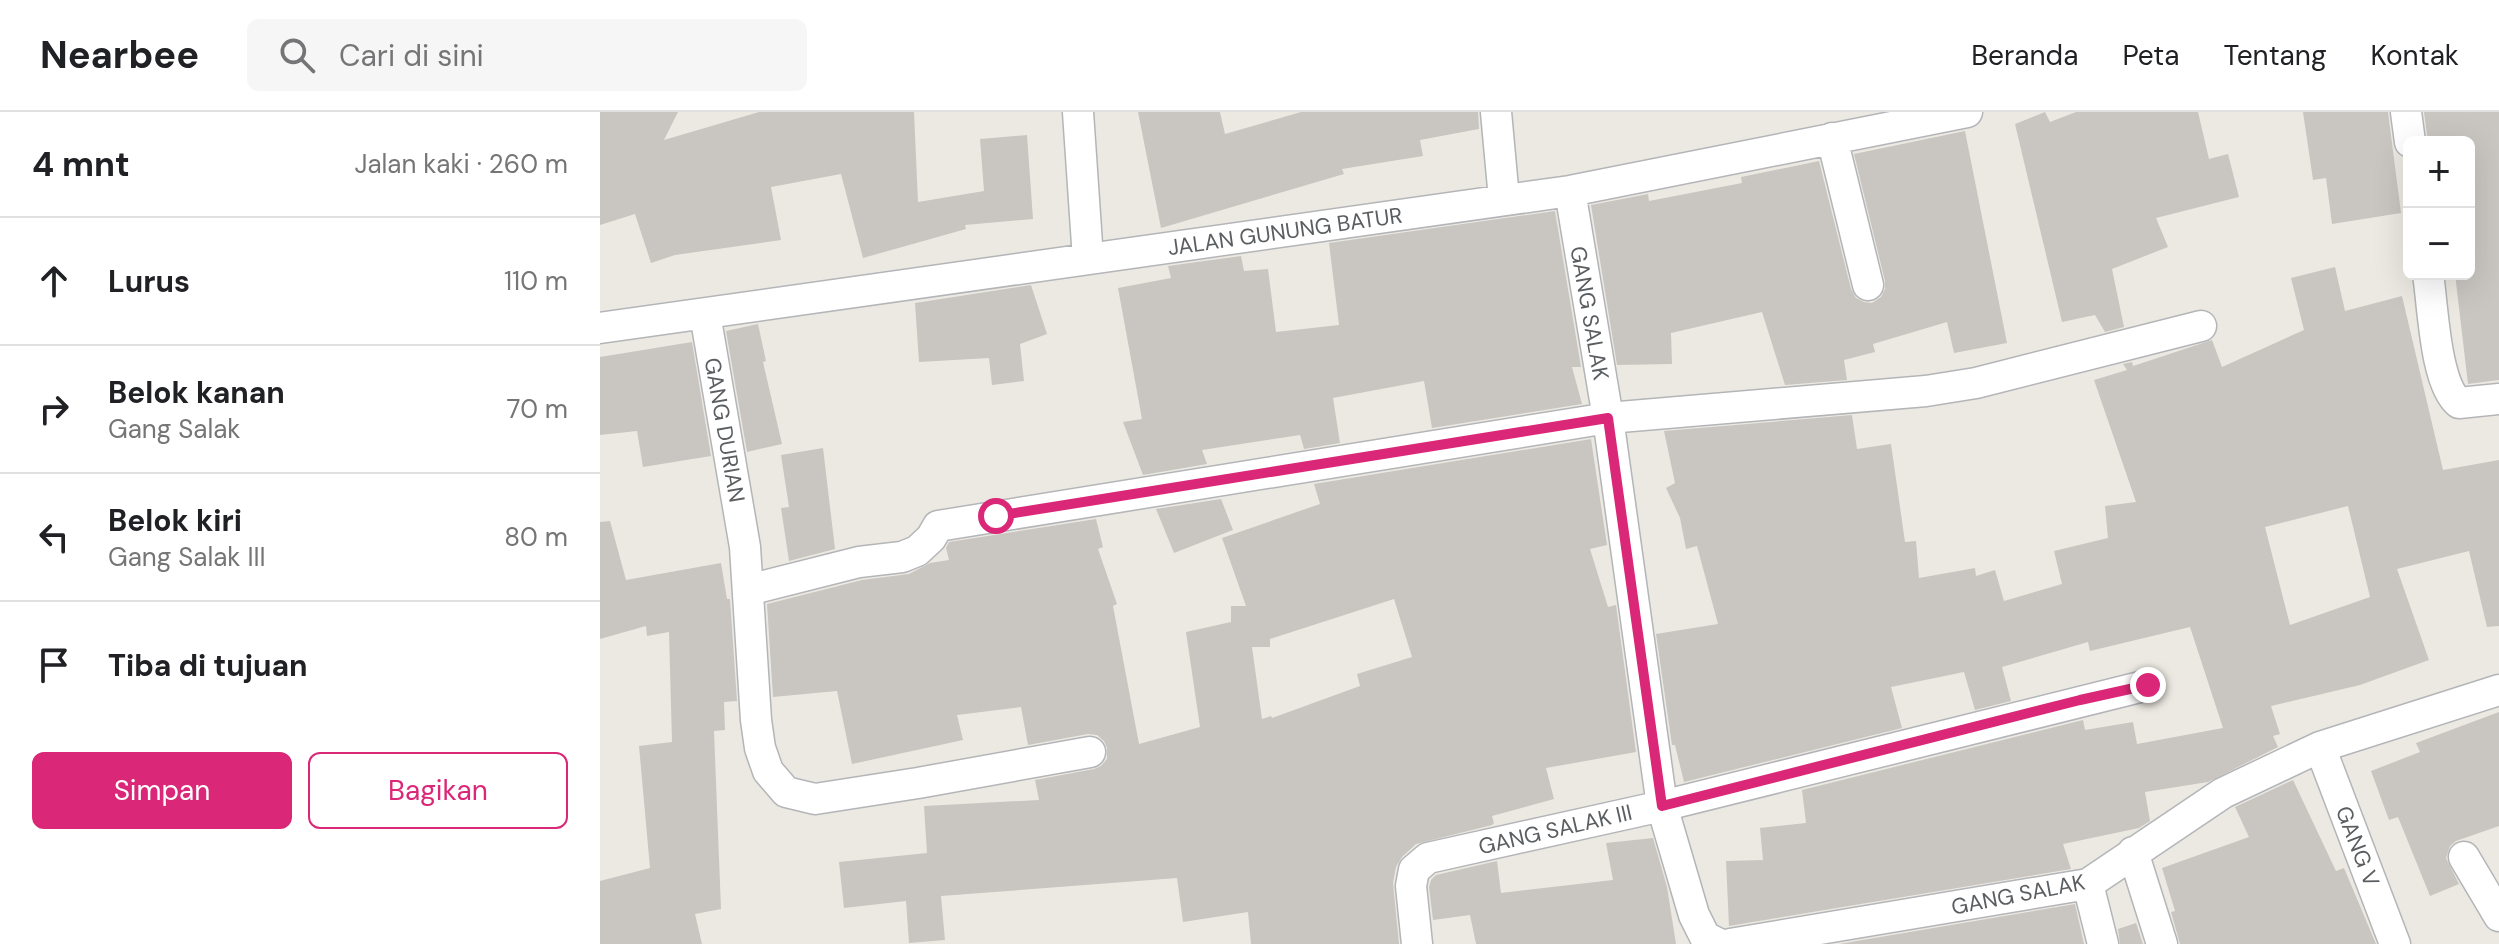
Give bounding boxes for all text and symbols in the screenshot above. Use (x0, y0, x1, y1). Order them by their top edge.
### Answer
search box (247, 19, 807, 91)
text: Nearbee (40, 30, 199, 80)
icon: search (275, 33, 319, 77)
text: Cari di sini (339, 36, 484, 75)
text: Beranda (1971, 37, 2078, 74)
text: Peta (2122, 37, 2179, 74)
text: Tentang (2223, 37, 2327, 74)
text: Kontak (2371, 37, 2459, 74)
map controls (2403, 136, 2475, 280)
button: + (2403, 136, 2475, 208)
text: 4 mnt (32, 142, 130, 187)
text: Jalan kaki · 260 m (354, 147, 568, 181)
street label: JALAN GUNUNG BATUR (1166, 201, 1404, 262)
button: − (2403, 208, 2475, 280)
street label: GANG SALAK (1563, 244, 1616, 382)
icon: ahead (32, 259, 76, 303)
text: Lurus (108, 262, 190, 301)
text: 110 m (504, 264, 568, 298)
street label: GANG DURIAN (698, 355, 752, 505)
text: Belok kanan (108, 373, 285, 412)
icon: right (32, 387, 76, 431)
text: 70 m (507, 392, 568, 426)
text: Gang Salak (108, 412, 240, 446)
route start (978, 498, 1014, 534)
text: Belok kiri (108, 501, 242, 540)
icon: left (32, 515, 76, 559)
text: 80 m (504, 520, 568, 554)
text: Gang Salak III (108, 540, 266, 574)
icon: arrive (32, 643, 76, 687)
text: Tiba di tujuan (108, 646, 308, 685)
route end (2130, 667, 2166, 703)
button: Simpan (32, 752, 292, 829)
button: Bagikan (308, 752, 568, 829)
street label: GANG SALAK III (1475, 798, 1635, 861)
street label: GANG V (2329, 802, 2386, 891)
street label: GANG SALAK (1949, 867, 2087, 922)

